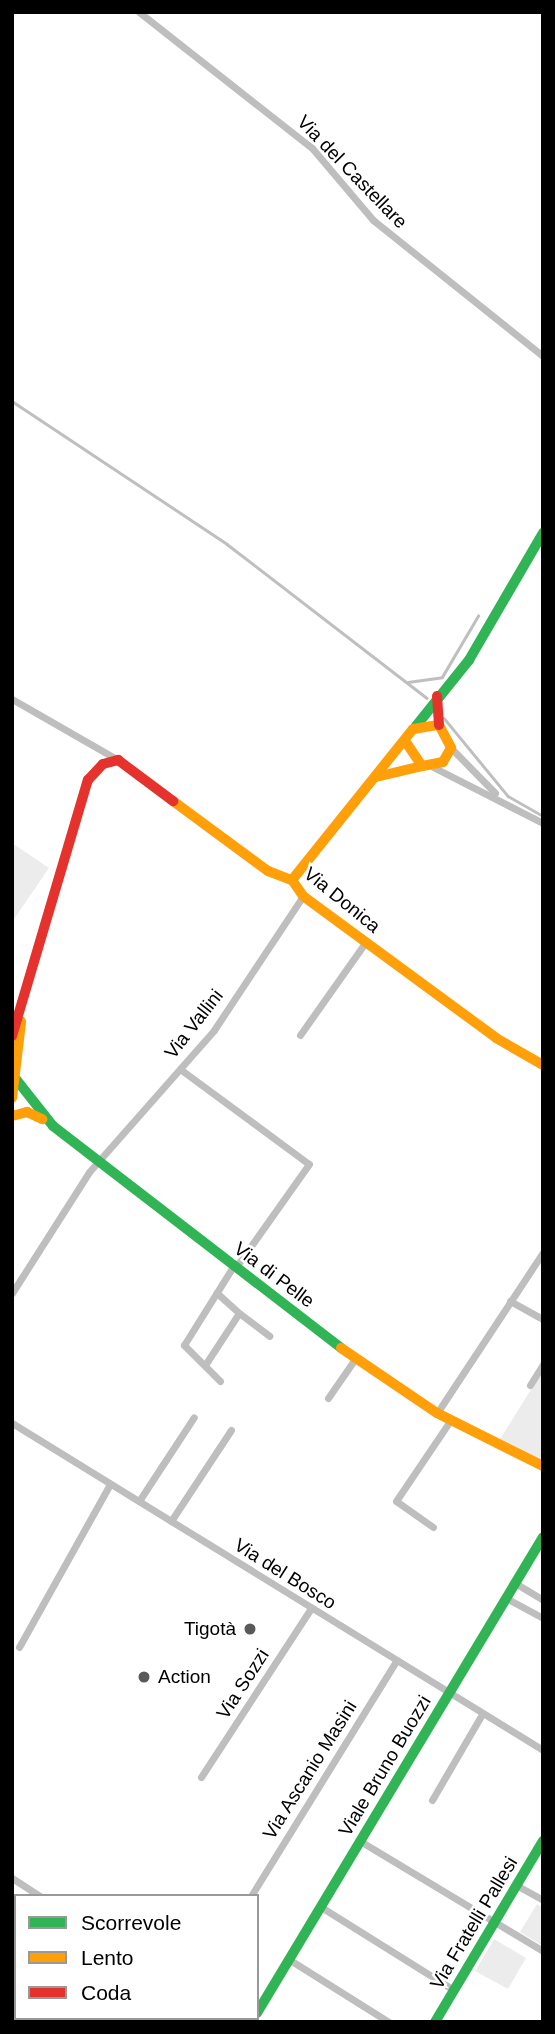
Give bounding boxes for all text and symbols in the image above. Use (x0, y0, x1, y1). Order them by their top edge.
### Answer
street label: Via del Castellare (292, 111, 412, 233)
street label: Via Donica (299, 862, 385, 938)
street label: Via Vallini (160, 985, 228, 1063)
street label: Via di Pelle (229, 1237, 319, 1313)
street label: Via del Bosco (230, 1534, 340, 1614)
place label: Tigotà (184, 1618, 236, 1640)
marker: Tigotà (242, 1621, 258, 1637)
street label: Via Sozzi (212, 1645, 274, 1723)
place label: Action (158, 1666, 211, 1688)
marker: Action (136, 1669, 152, 1685)
street label: Viale Bruno Buozzi (334, 1691, 436, 1841)
street label: Via Ascanio Masini (258, 1696, 362, 1844)
street label: Via Fratelli Pallesi (425, 1853, 523, 1993)
legend (14, 1894, 259, 2020)
text: Scorrevole (81, 1911, 181, 1934)
text: Lento (81, 1946, 134, 1969)
text: Coda (81, 1981, 131, 2004)

